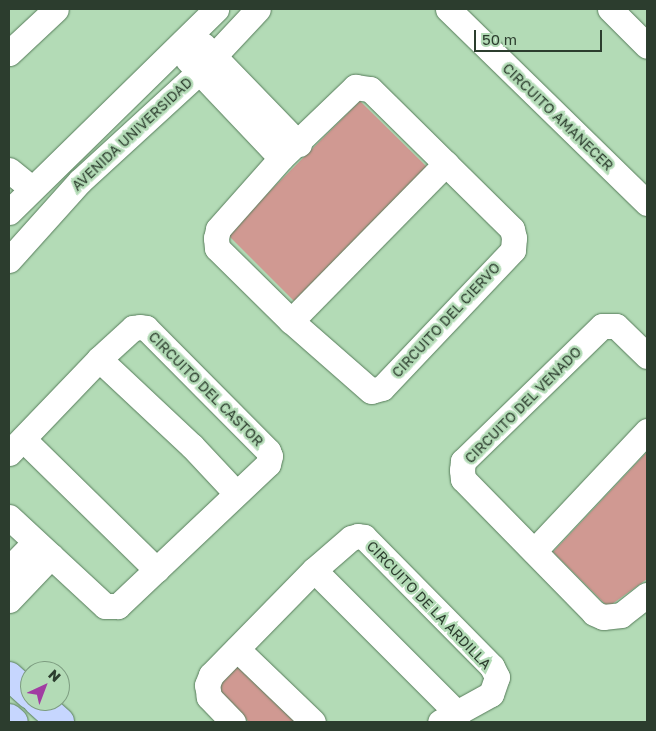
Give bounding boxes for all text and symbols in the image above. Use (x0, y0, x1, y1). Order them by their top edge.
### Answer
scale bar (476, 20, 604, 52)
text: 50 m (482, 30, 517, 48)
street label: CIRCUITO AMANECER (499, 60, 617, 174)
street label: AVENIDA UNIVERSIDAD (68, 74, 196, 194)
street label: CIRCUITO DEL CIERVO (388, 259, 504, 381)
street label: CIRCUITO DEL CASTOR (145, 328, 267, 450)
street label: CIRCUITO DEL VENADO (461, 343, 585, 467)
street label: CIRCUITO DE LA ARDILLA (363, 537, 495, 673)
north arrow (20, 661, 70, 711)
text: N (45, 666, 65, 685)

